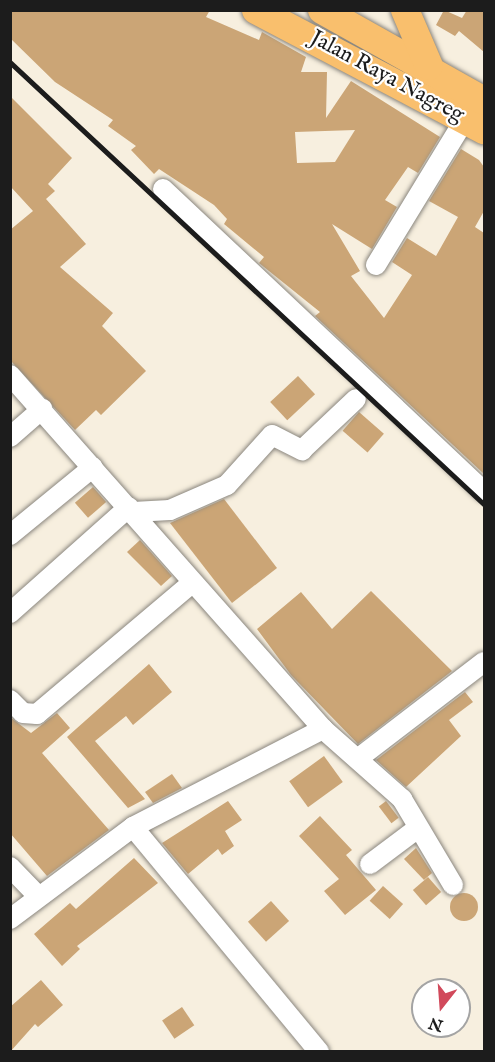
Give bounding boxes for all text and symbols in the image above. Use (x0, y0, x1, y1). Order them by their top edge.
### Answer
street label: Jalan Raya Nagreg (305, 25, 469, 129)
north arrow (411, 978, 471, 1038)
text: N (427, 1012, 446, 1035)

